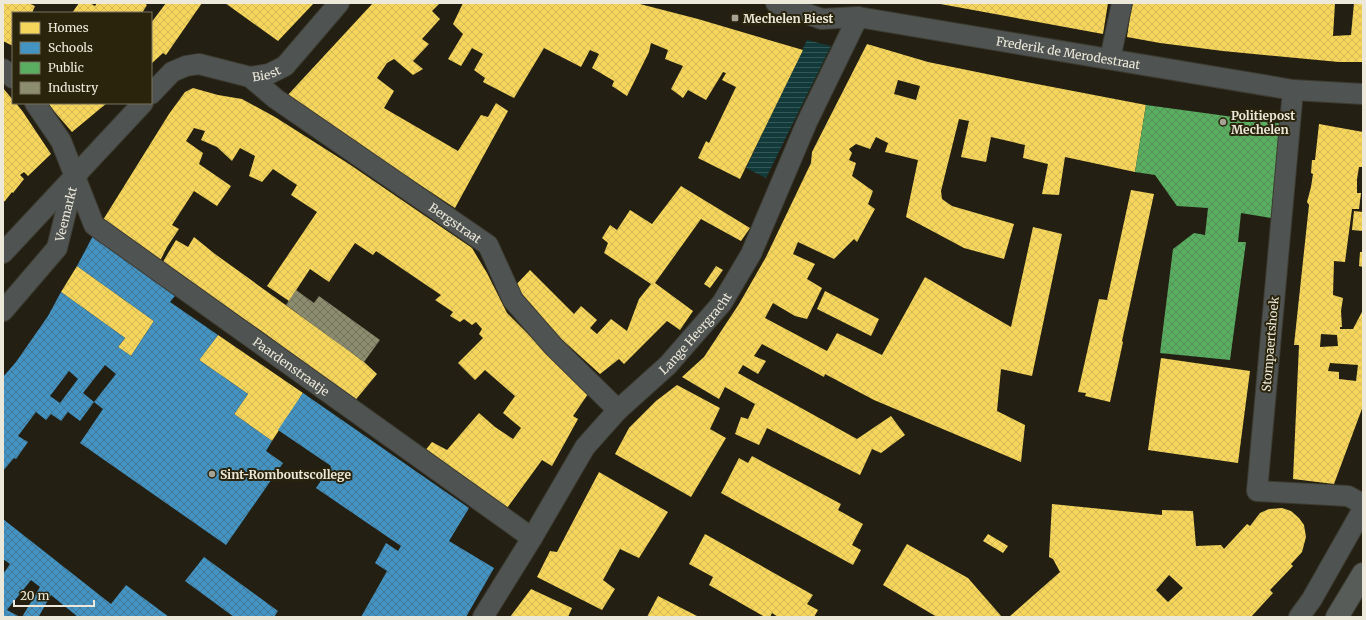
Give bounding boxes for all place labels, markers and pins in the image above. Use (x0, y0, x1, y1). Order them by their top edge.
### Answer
place label: Mechelen Biest (743, 11, 834, 26)
marker: Mechelen Biest (730, 13, 740, 23)
place label: Politiepost Mechelen (1231, 108, 1295, 137)
marker: Politiepost Mechelen (1218, 117, 1228, 127)
place label: Sint-Romboutscollege (220, 467, 351, 482)
marker: Sint-Romboutscollege (207, 469, 217, 479)

